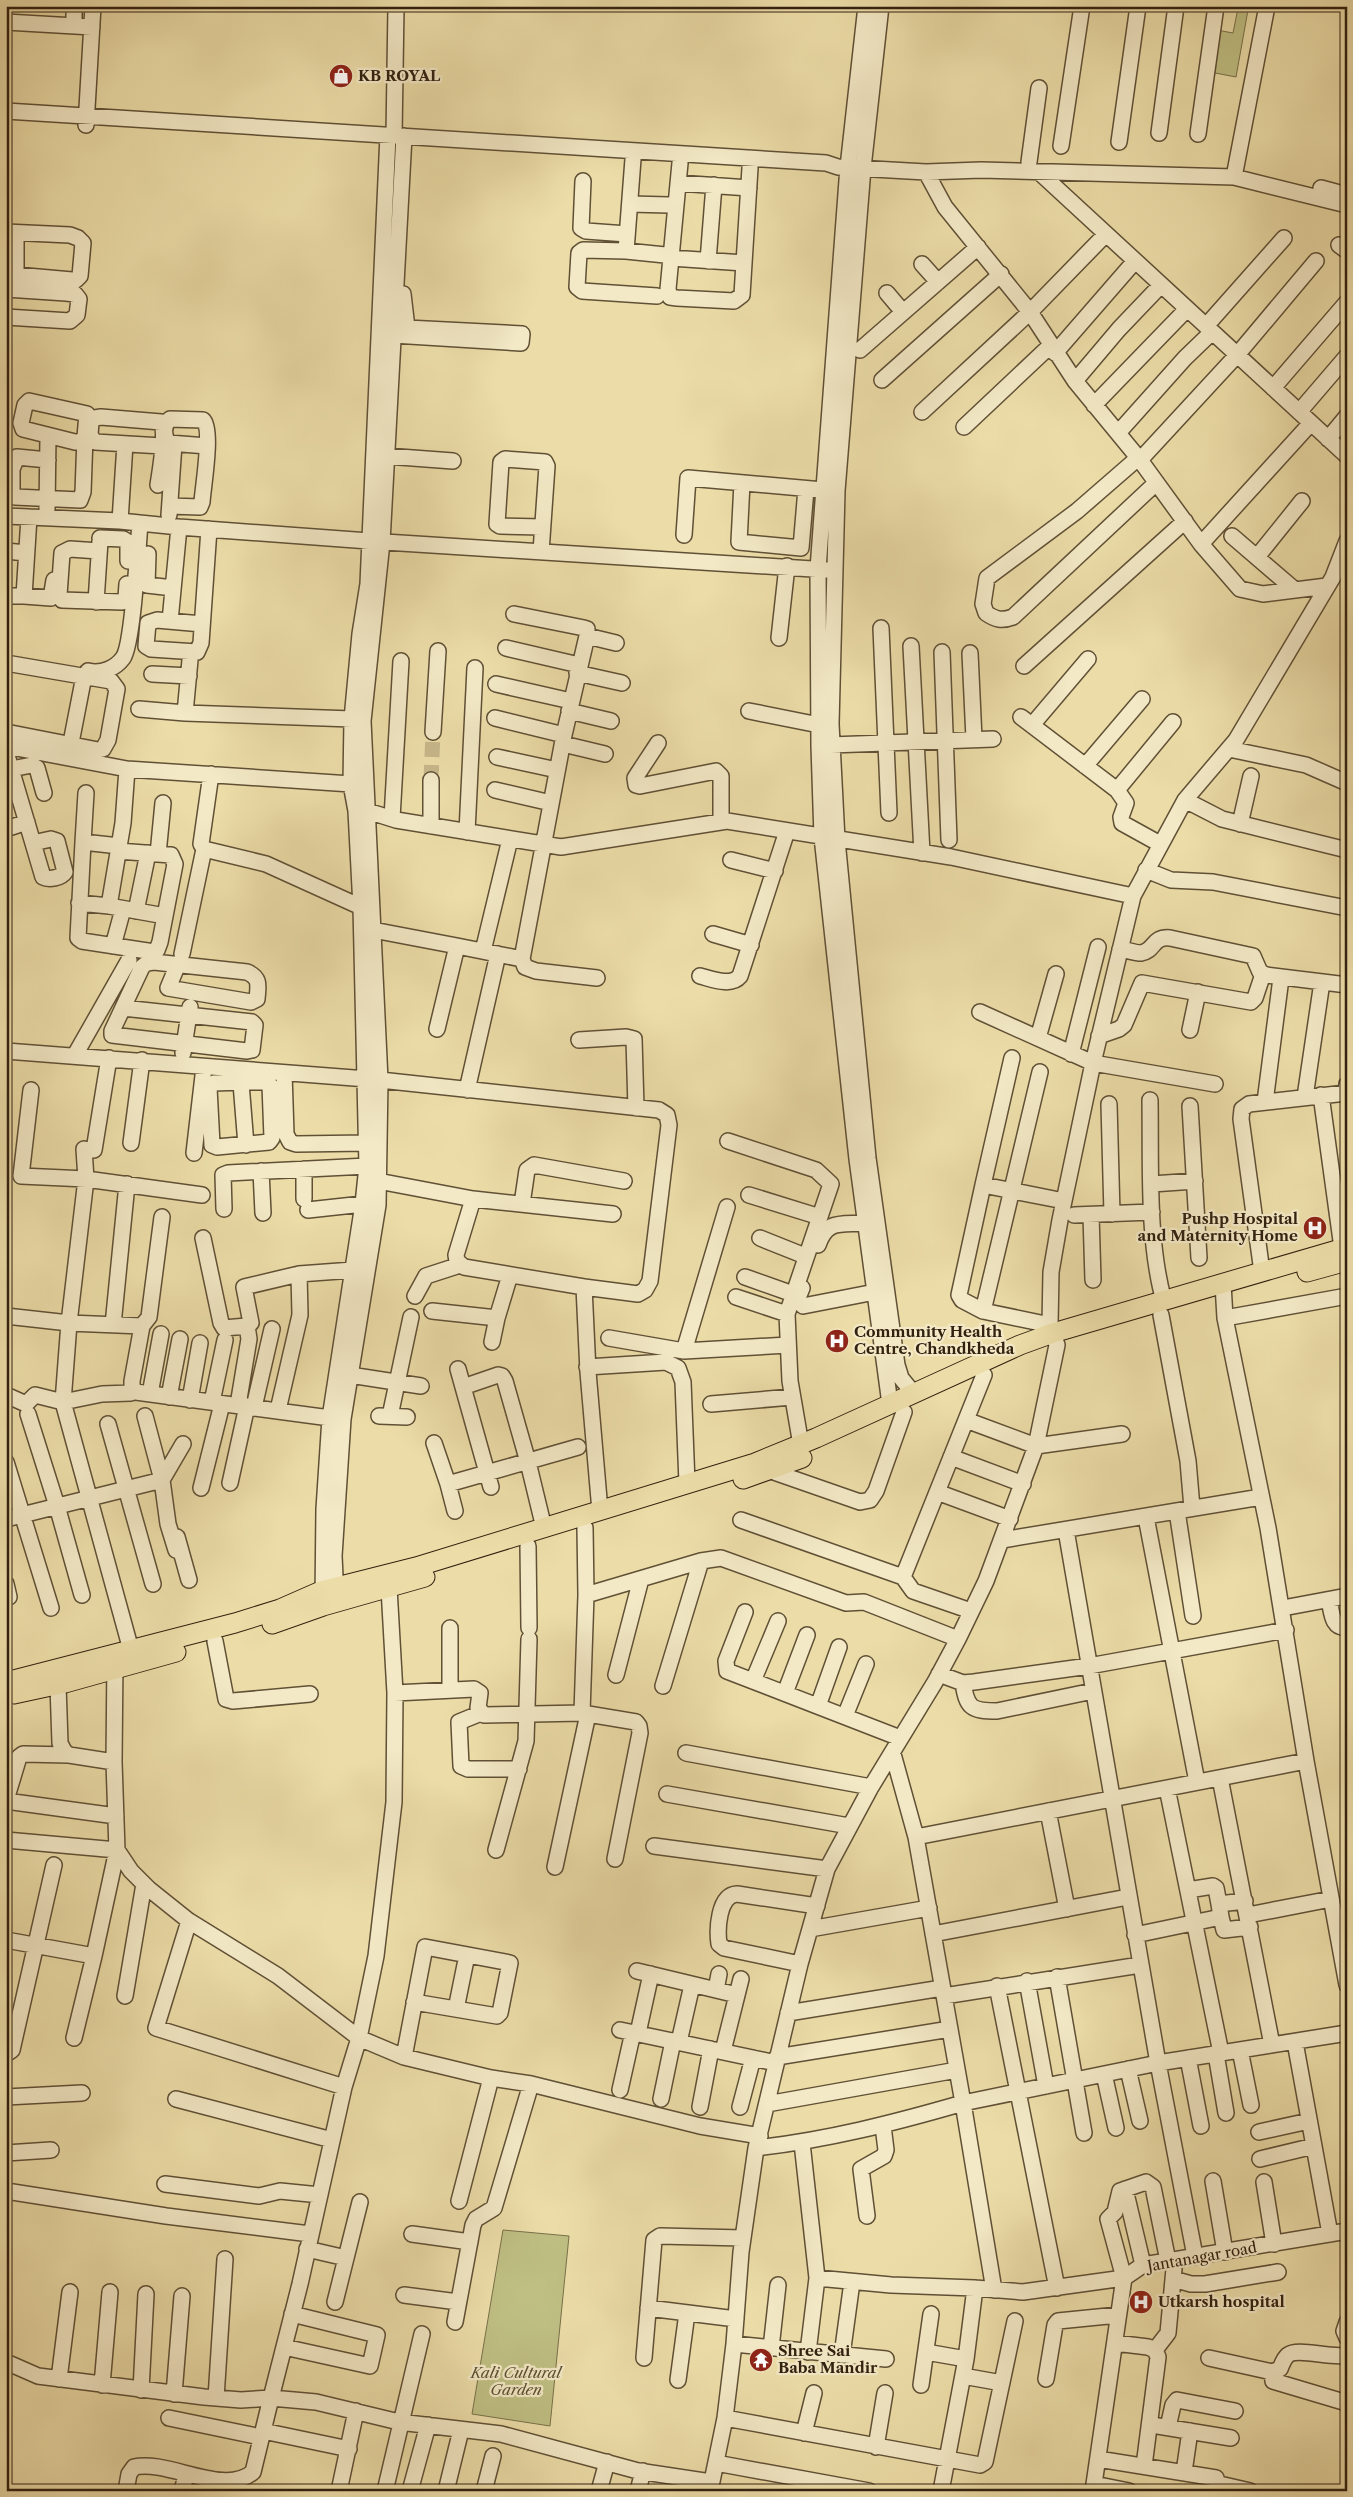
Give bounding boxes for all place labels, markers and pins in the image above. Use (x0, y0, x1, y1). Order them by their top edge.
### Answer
shop icon: KB ROYAL (328, 63, 354, 89)
place label: KB ROYAL (358, 66, 441, 85)
place label: Pushp Hospital and Maternity Home (1137, 1209, 1298, 1245)
hospital icon: Pushp Hospital and Maternity Home (1302, 1215, 1328, 1241)
place label: Community Health Centre, Chandkheda (854, 1322, 1015, 1358)
hospital icon: Community Health Centre, Chandkheda (824, 1328, 850, 1354)
hospital icon: Utkarsh hospital (1128, 2289, 1154, 2315)
place label: Utkarsh hospital (1158, 2292, 1285, 2311)
place label: Shree Sai Baba Mandir (778, 2341, 878, 2377)
temple icon: Shree Sai Baba Mandir (748, 2347, 774, 2373)

